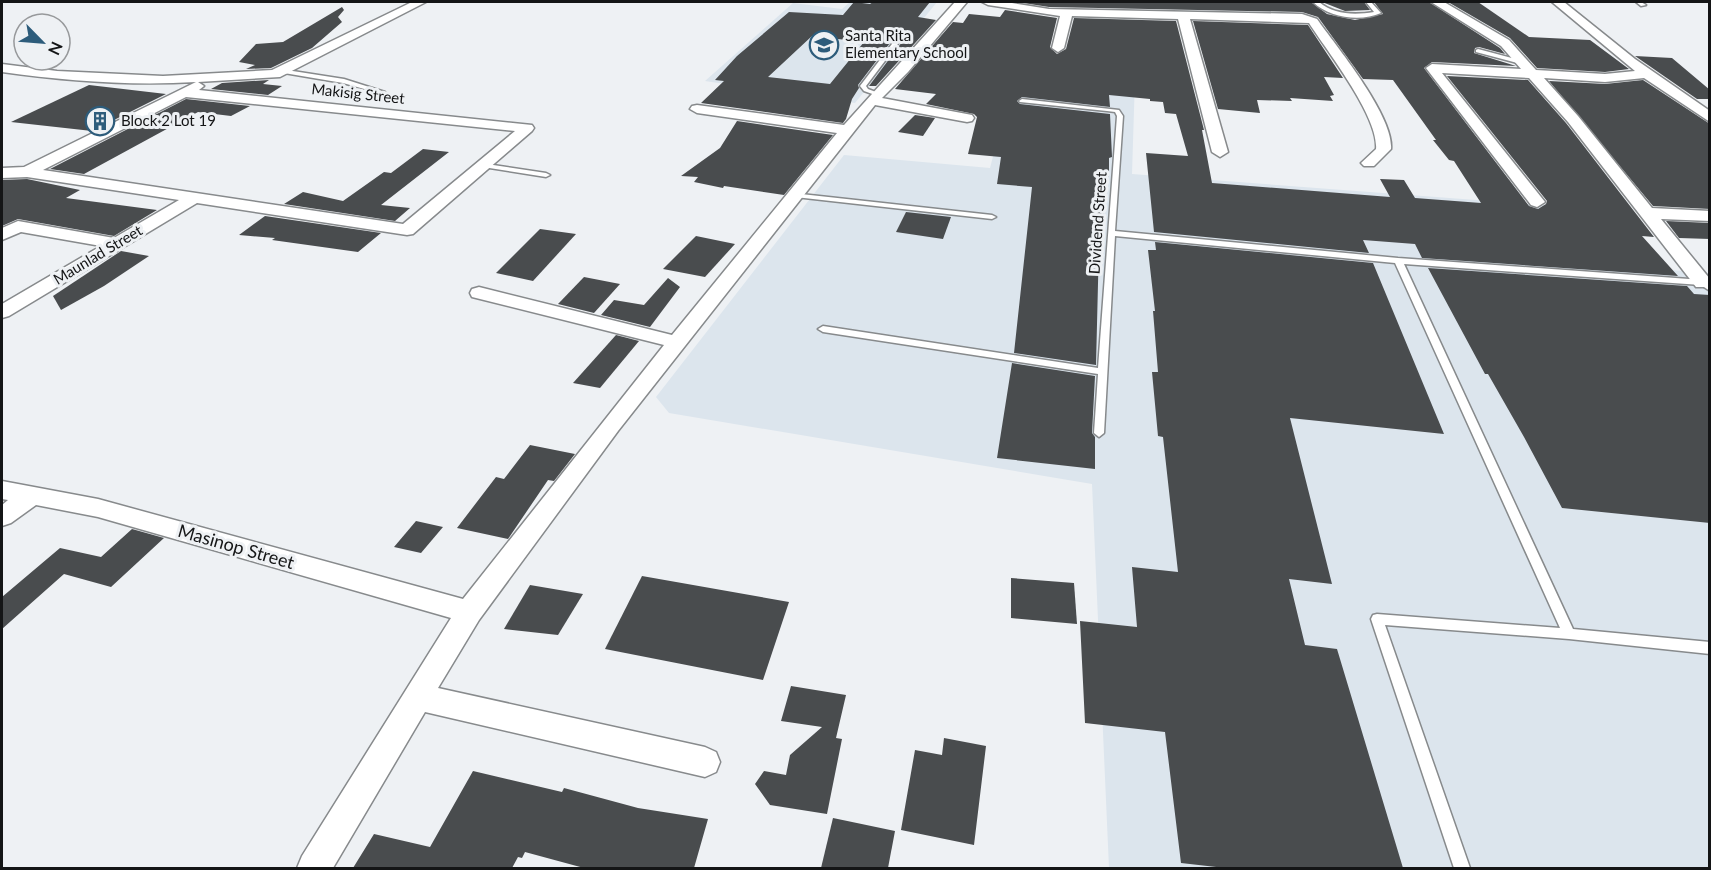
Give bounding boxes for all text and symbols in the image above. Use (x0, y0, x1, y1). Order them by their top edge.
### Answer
north arrow (12, 12, 72, 72)
place label: Santa Rita Elementary School (845, 26, 967, 61)
school or university icon: Santa Rita Elementary School (808, 29, 840, 61)
text: N (45, 39, 67, 58)
street label: Makisig Street (311, 79, 406, 107)
building icon: Block 2 Lot 19 (84, 105, 116, 137)
place label: Block 2 Lot 19 (121, 111, 216, 129)
street label: Dividend Street (1084, 170, 1110, 275)
street label: Maunlad Street (50, 220, 146, 288)
street label: Masinop Street (176, 519, 297, 573)

